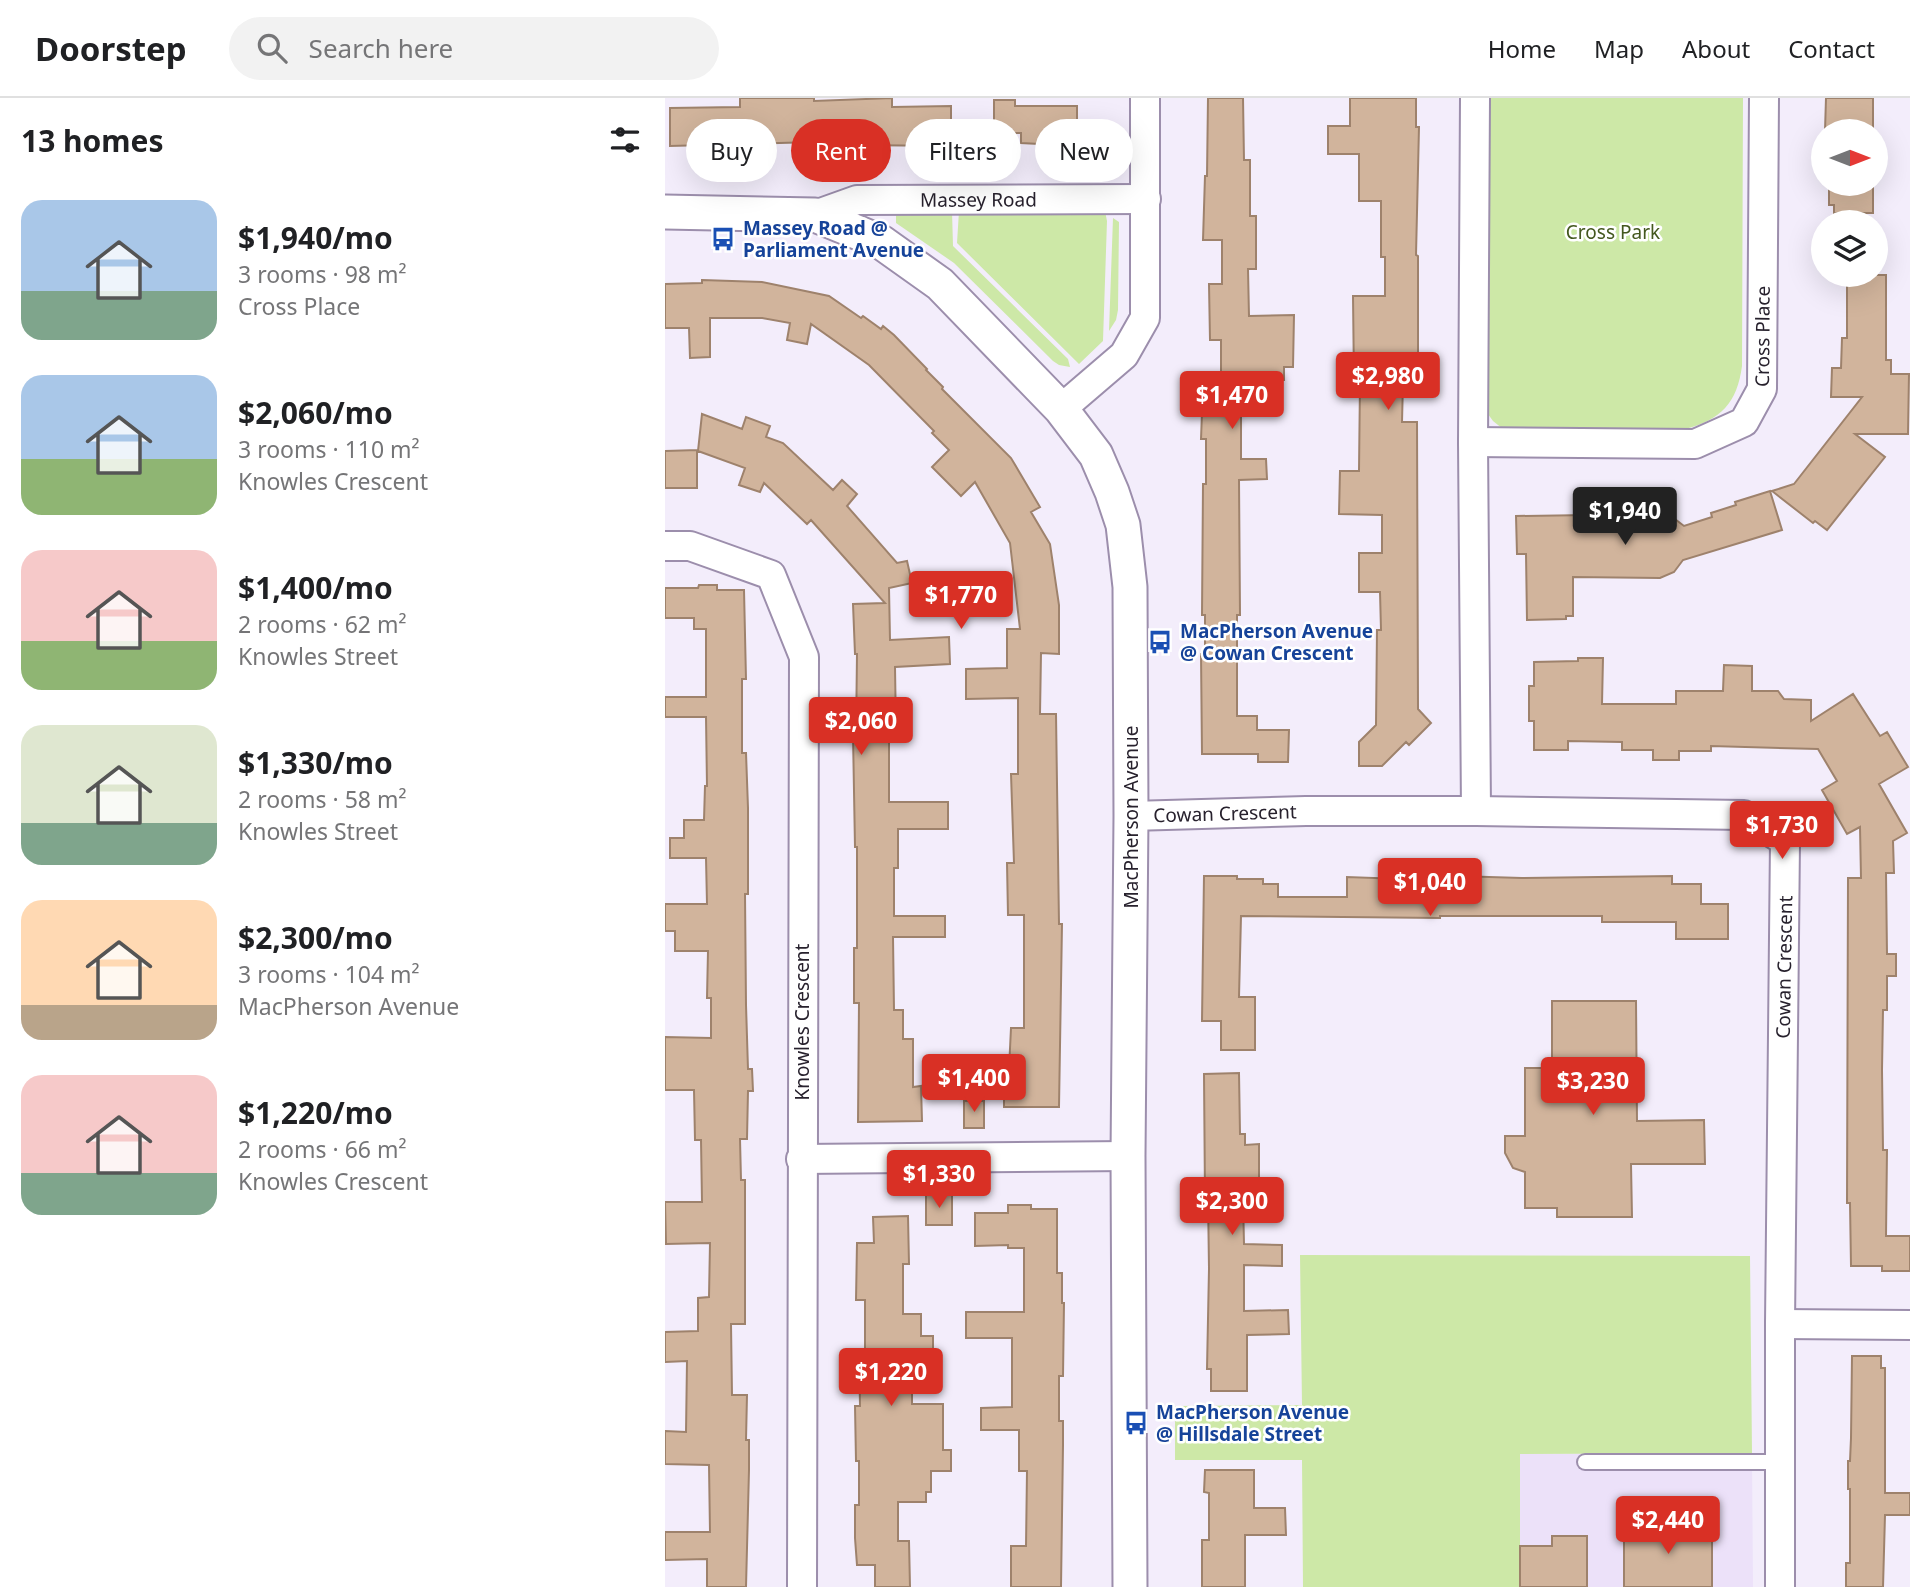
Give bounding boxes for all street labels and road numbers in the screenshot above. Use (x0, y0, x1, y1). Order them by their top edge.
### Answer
street label: Massey Road (920, 186, 1037, 213)
street label: Cross Place (1749, 286, 1776, 387)
street label: MacPherson Avenue (1118, 726, 1144, 908)
street label: Cowan Crescent (1153, 798, 1297, 828)
street label: Cowan Crescent (1770, 895, 1798, 1039)
street label: Knowles Crescent (789, 943, 815, 1100)

